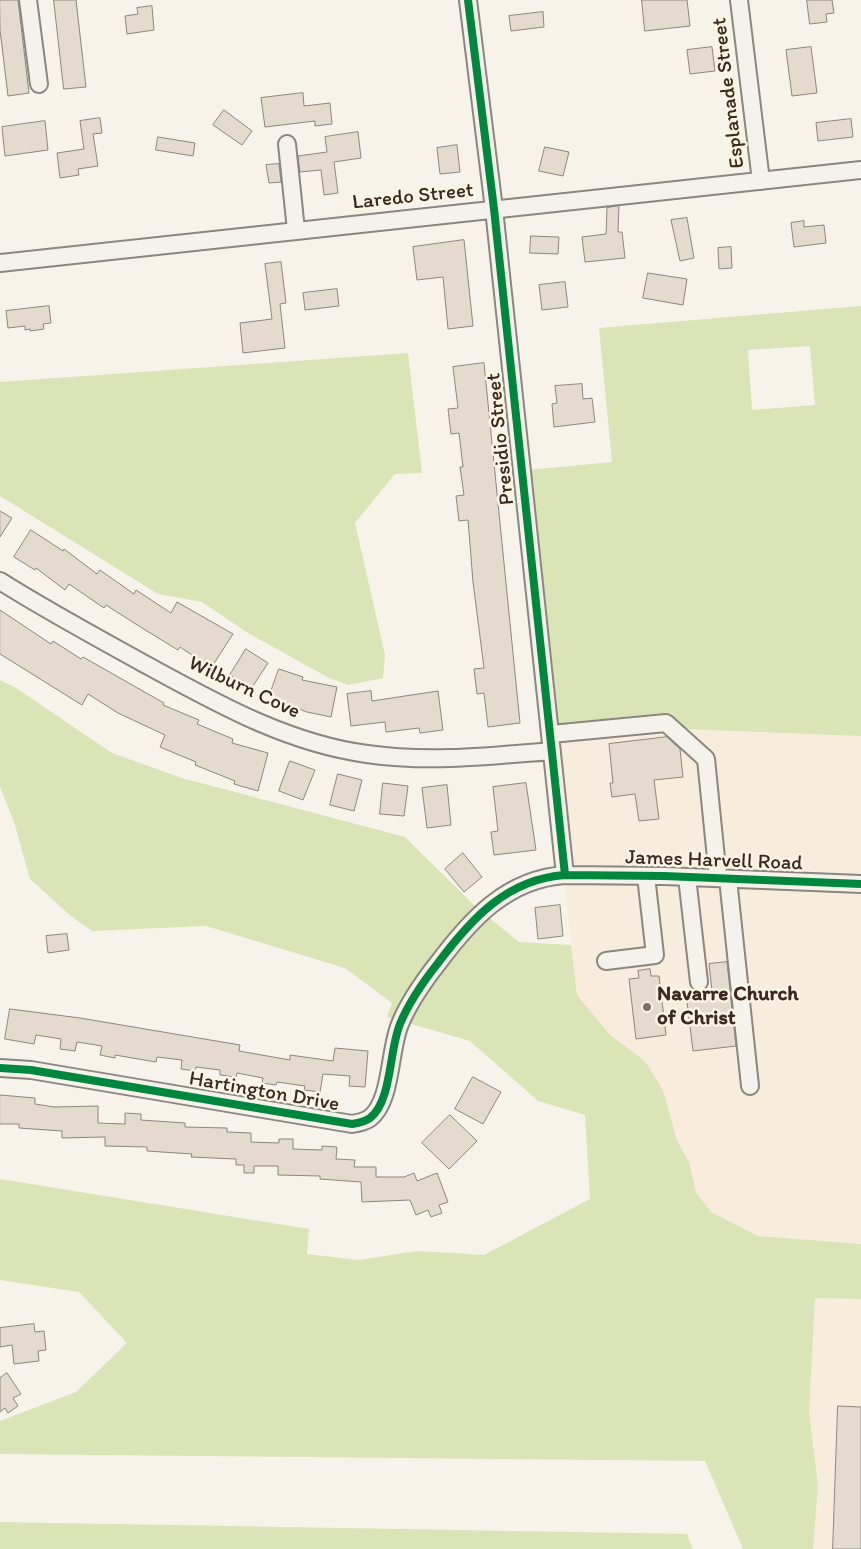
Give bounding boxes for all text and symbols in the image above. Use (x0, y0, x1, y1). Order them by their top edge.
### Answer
street label: Esplanade Street (707, 16, 751, 170)
street label: Laredo Street (351, 178, 475, 216)
street label: Presidio Street (482, 372, 520, 506)
street label: Wilburn Cove (184, 651, 304, 725)
street label: James Harvell Road (625, 845, 803, 877)
place label: Navarre Church of Christ (657, 982, 799, 1032)
marker: Navarre Church of Christ (641, 1001, 653, 1013)
street label: Hartington Drive (187, 1066, 341, 1118)

